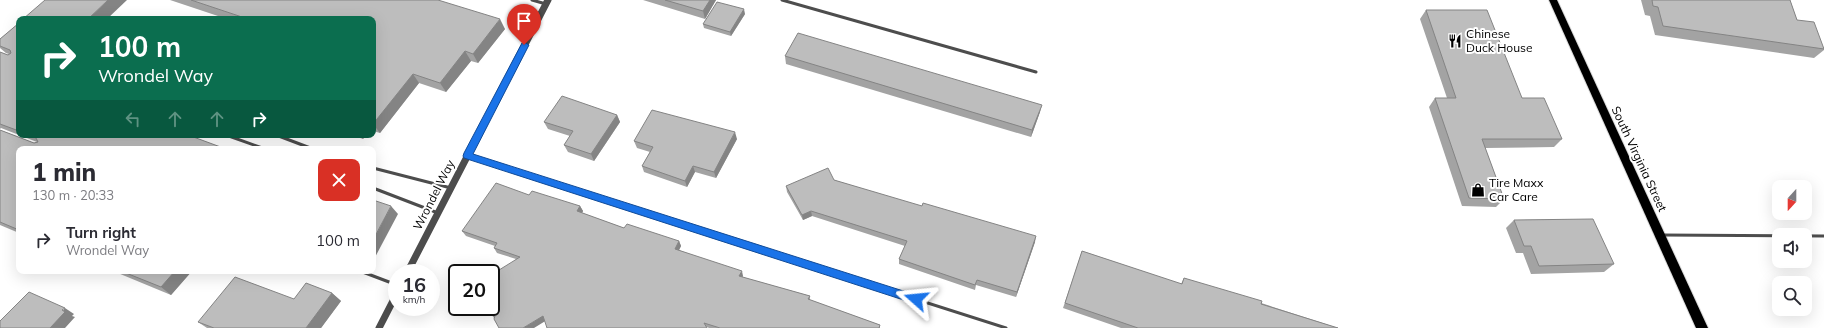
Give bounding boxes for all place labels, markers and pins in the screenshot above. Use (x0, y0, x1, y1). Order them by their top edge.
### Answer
pin (507, 4, 541, 45)
place label: Chinese Duck House (1466, 26, 1533, 55)
restaurant icon: Chinese Duck House (1447, 33, 1463, 49)
place label: Tire Maxx Car Care (1489, 175, 1544, 204)
shop icon: Tire Maxx Car Care (1470, 182, 1486, 198)

